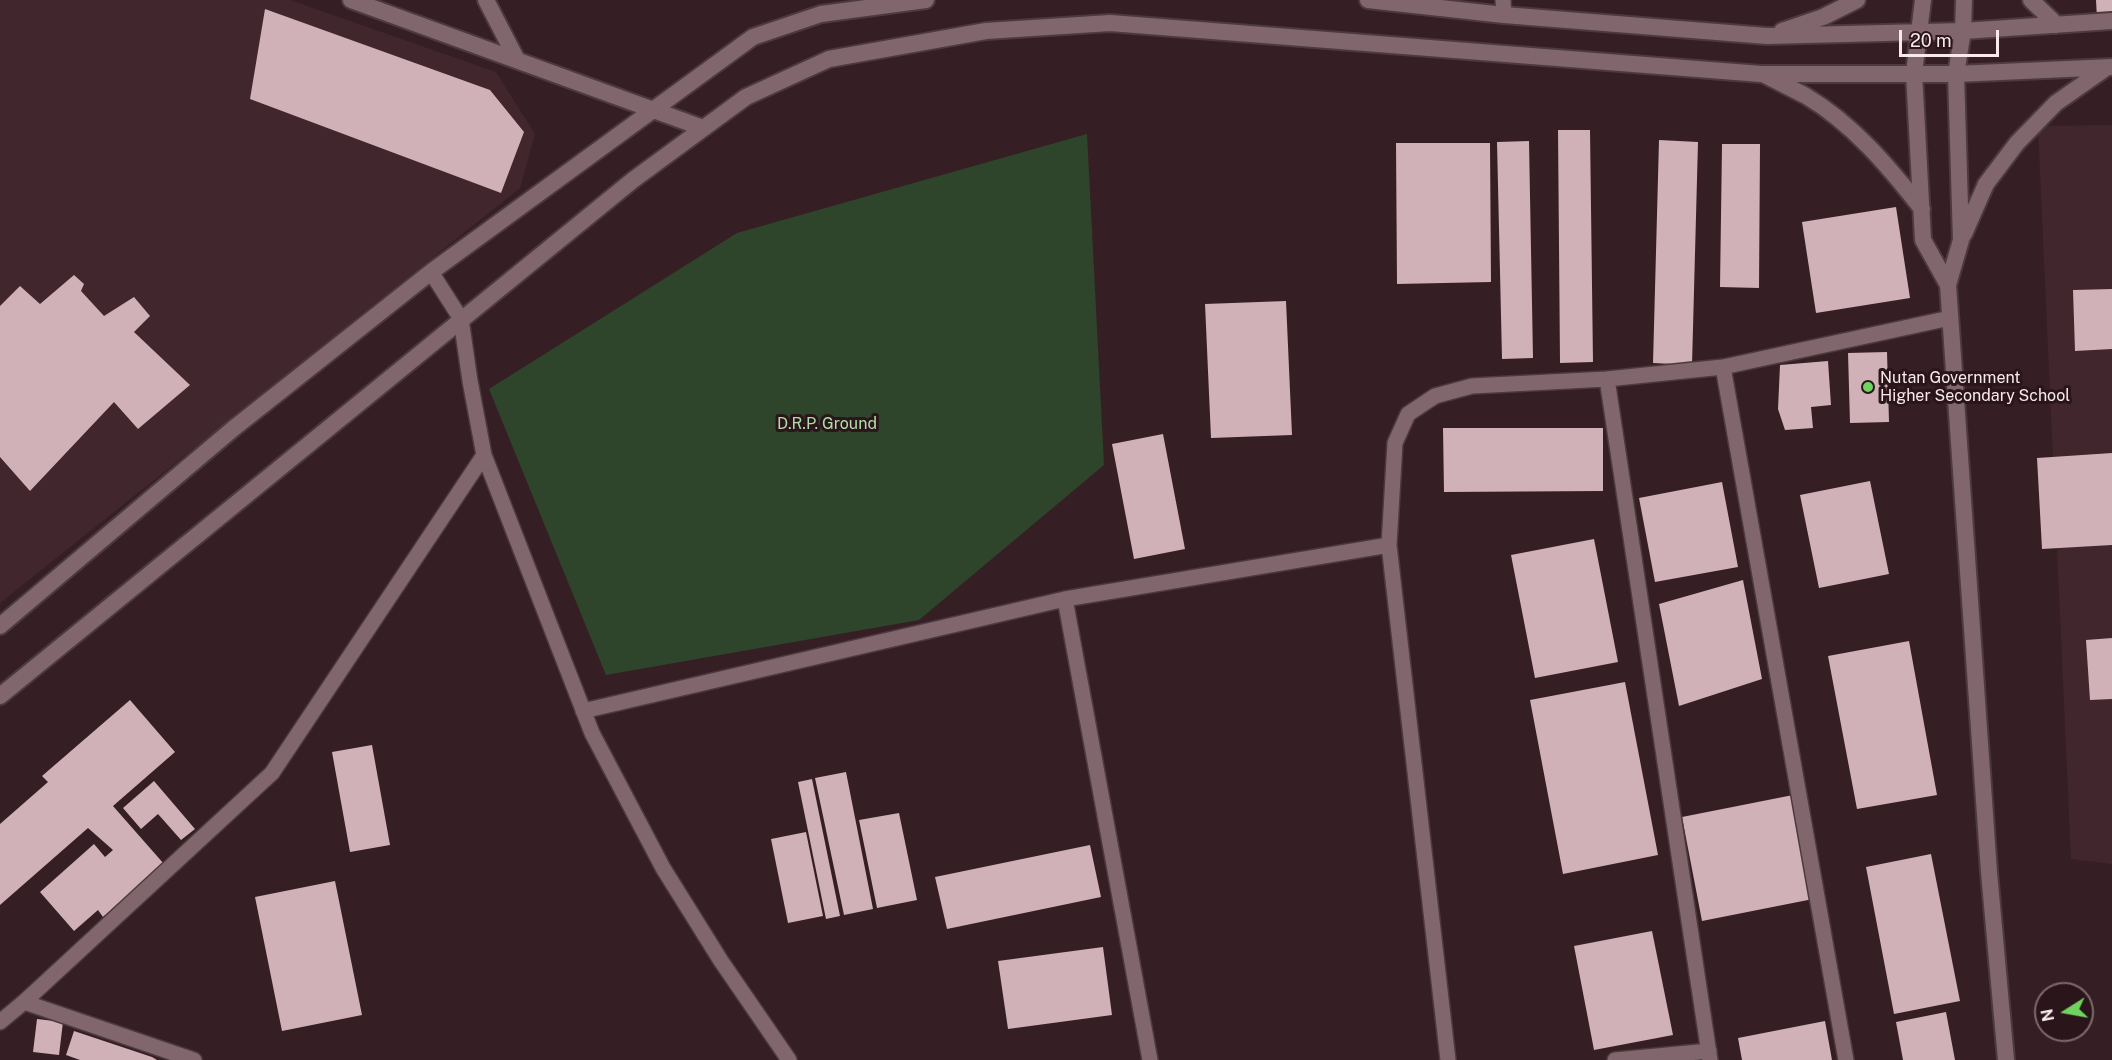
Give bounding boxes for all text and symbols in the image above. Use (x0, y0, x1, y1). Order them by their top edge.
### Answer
scale bar (1902, 18, 2002, 56)
text: 20 m (1910, 30, 1952, 51)
place label: Nutan Government Higher Secondary School (1880, 368, 2070, 406)
marker: Nutan Government Higher Secondary School (1861, 380, 1875, 394)
park label: D.R.P. Ground (777, 414, 877, 434)
north arrow (2034, 982, 2094, 1042)
text: N (2037, 1007, 2058, 1023)

